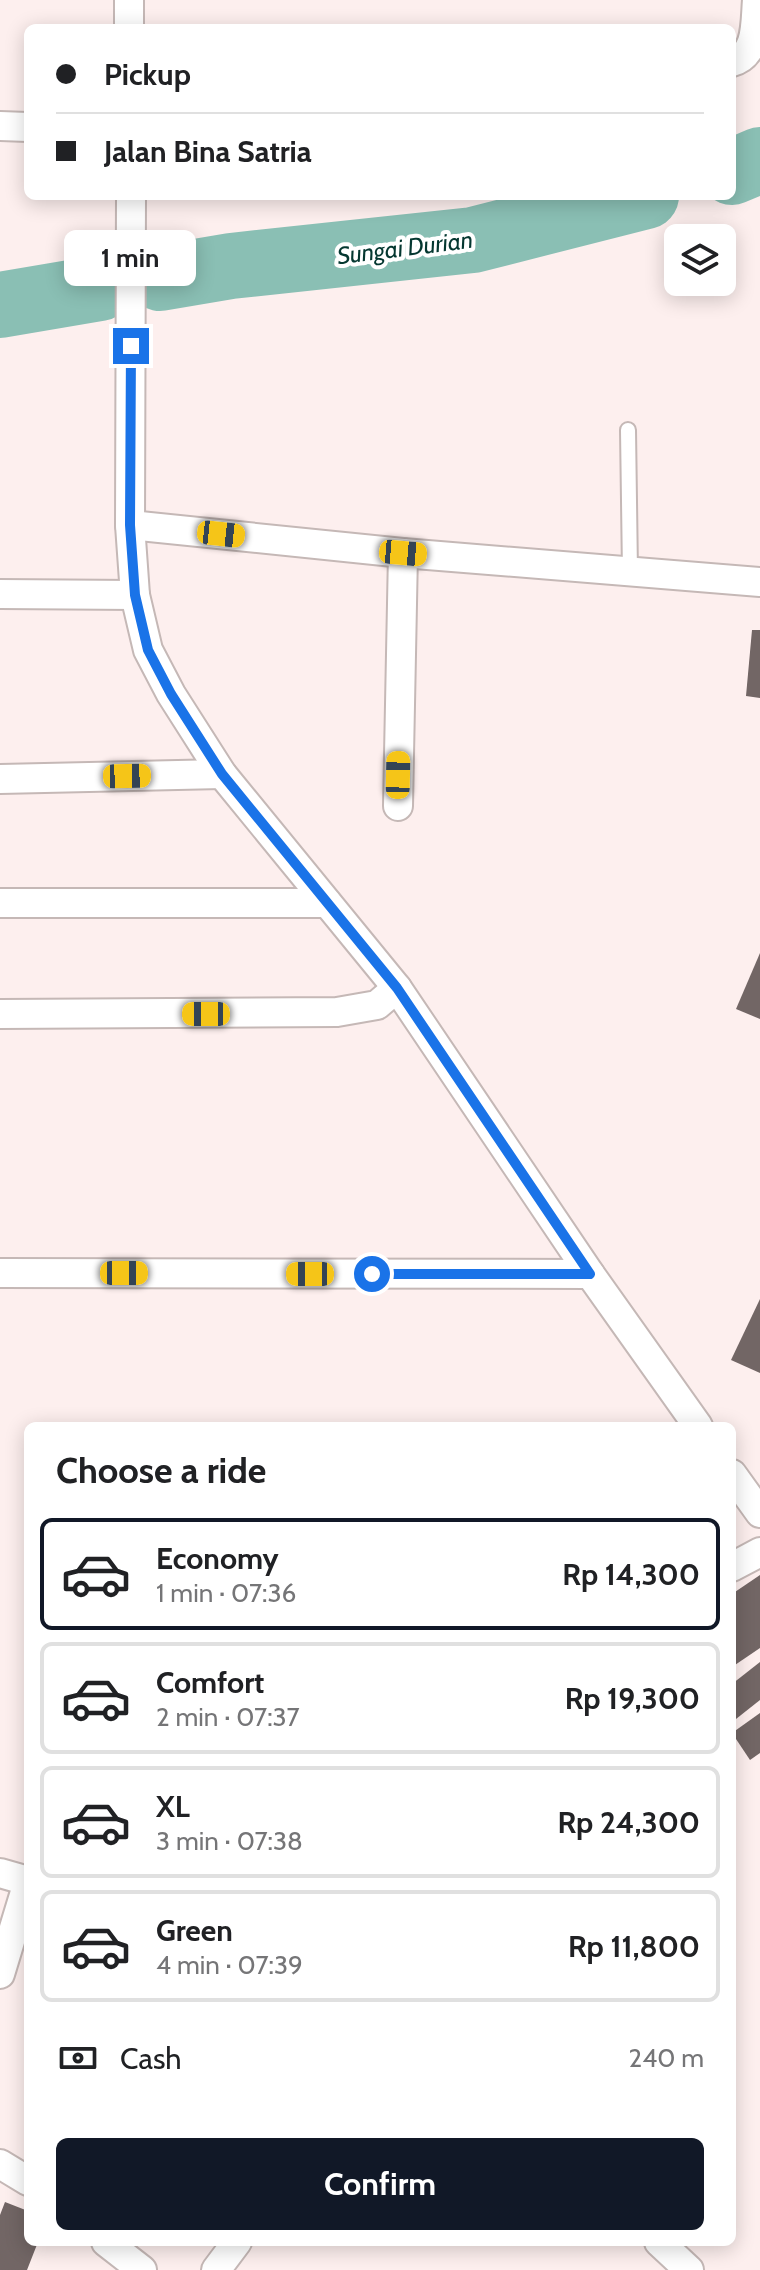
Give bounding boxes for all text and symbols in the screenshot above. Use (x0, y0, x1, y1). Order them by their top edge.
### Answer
text: Pickup (104, 56, 191, 93)
text: Jalan Bina Satria (104, 133, 312, 170)
map controls (664, 224, 736, 296)
button: layers (664, 224, 736, 296)
water label: Sungai Durian (335, 225, 475, 270)
callout: 1 min (65, 230, 197, 286)
text: 1 min (101, 242, 159, 274)
route end (113, 328, 149, 364)
car (196, 520, 246, 548)
car (378, 539, 428, 567)
car (386, 751, 410, 799)
car (103, 764, 151, 788)
car (182, 1002, 230, 1026)
route start (354, 1256, 390, 1292)
car (100, 1261, 148, 1285)
car (286, 1262, 334, 1286)
text: Choose a ride (56, 1448, 266, 1492)
icon: car (60, 1538, 132, 1610)
text: Economy (156, 1540, 279, 1577)
text: Rp 14,300 (562, 1556, 700, 1593)
text: 1 min · 07:36 (156, 1577, 296, 1609)
icon: car (60, 1662, 132, 1734)
text: Comfort (156, 1664, 264, 1701)
text: Rp 19,300 (565, 1680, 700, 1717)
text: 2 min · 07:37 (156, 1701, 300, 1733)
icon: car (60, 1786, 132, 1858)
text: XL (156, 1788, 190, 1825)
text: Rp 24,300 (558, 1804, 700, 1841)
text: 3 min · 07:38 (156, 1825, 303, 1857)
icon: car (60, 1910, 132, 1982)
text: Green (156, 1912, 233, 1949)
text: Rp 11,800 (568, 1928, 700, 1965)
text: 4 min · 07:39 (156, 1949, 303, 1981)
icon: cash (56, 2036, 100, 2080)
text: Cash (120, 2040, 182, 2077)
text: 240 m (629, 2042, 704, 2074)
button: Confirm (56, 2138, 704, 2230)

